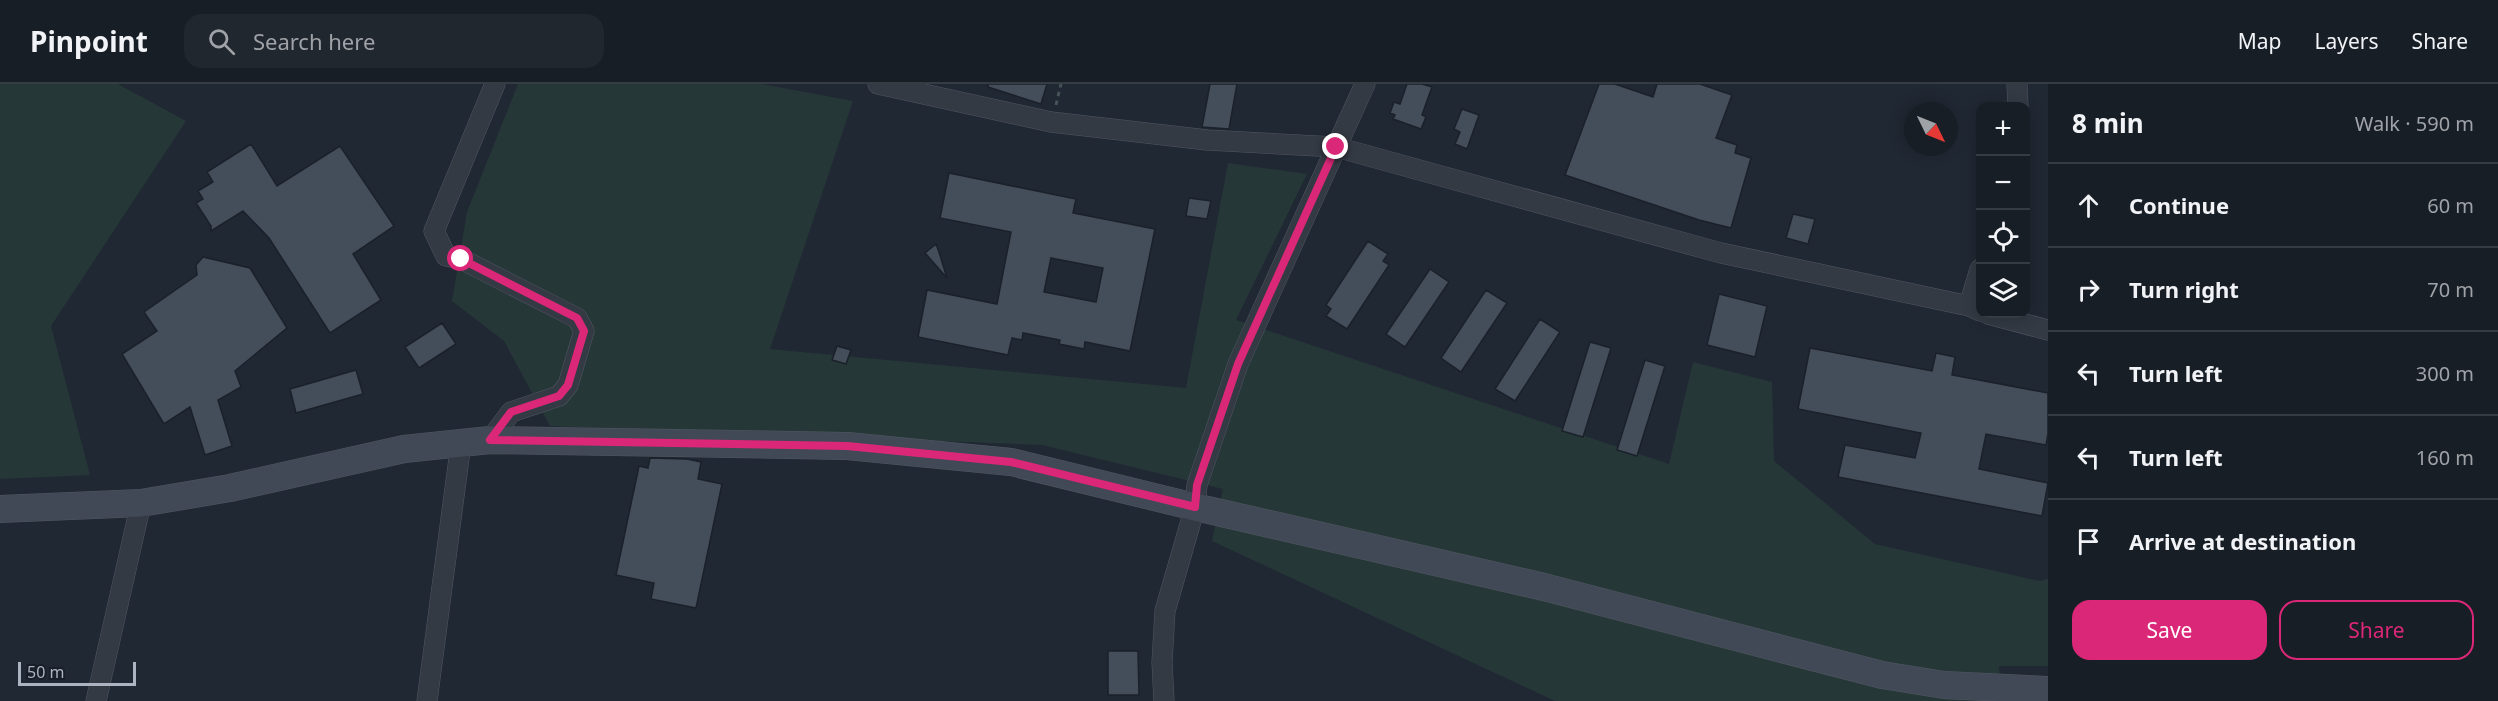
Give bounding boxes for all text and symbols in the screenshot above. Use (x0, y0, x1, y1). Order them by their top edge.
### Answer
search box (184, 14, 604, 68)
text: Pinpoint (30, 22, 148, 60)
icon: search (205, 25, 238, 58)
text: Search here (253, 26, 375, 56)
text: Map (2238, 27, 2282, 55)
text: Layers (2315, 27, 2379, 55)
text: Share (2412, 27, 2468, 55)
north arrow (1904, 102, 1958, 156)
map controls (1976, 102, 2030, 318)
button: + (1976, 102, 2030, 156)
text: 8 min (2072, 105, 2144, 141)
text: Walk · 590 m (2355, 110, 2474, 137)
route end (1322, 133, 1348, 159)
button: − (1976, 156, 2030, 210)
icon: ahead (2072, 189, 2105, 222)
text: Continue (2129, 190, 2229, 220)
text: 60 m (2427, 192, 2474, 219)
button: locate (1976, 210, 2030, 264)
route start (447, 245, 473, 271)
button: layers (1976, 264, 2030, 318)
icon: right (2072, 273, 2105, 306)
text: Turn right (2129, 274, 2239, 304)
text: 70 m (2427, 276, 2474, 303)
icon: left (2072, 357, 2105, 390)
text: Turn left (2129, 358, 2223, 388)
text: 300 m (2416, 360, 2474, 387)
icon: left (2072, 441, 2105, 474)
text: Turn left (2129, 442, 2223, 472)
text: 160 m (2416, 444, 2474, 471)
icon: arrive (2072, 525, 2105, 558)
text: Arrive at destination (2129, 526, 2356, 556)
button: Save (2072, 600, 2267, 660)
button: Share (2279, 600, 2474, 660)
scale bar (18, 659, 136, 686)
text: 50 m (27, 661, 64, 683)

